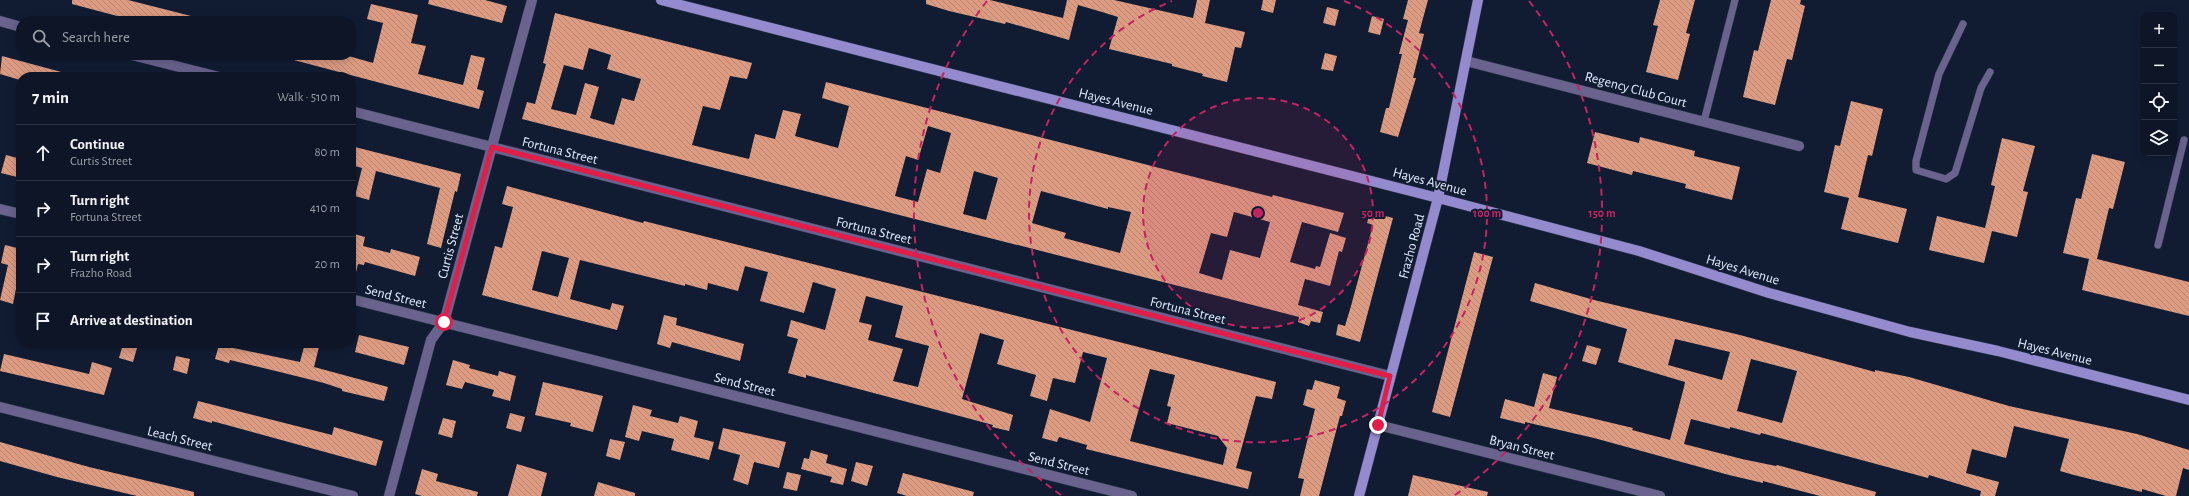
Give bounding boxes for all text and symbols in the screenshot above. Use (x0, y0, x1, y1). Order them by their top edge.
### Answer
map controls (2141, 12, 2177, 156)
button: + (2141, 12, 2177, 48)
search box (16, 16, 356, 60)
icon: search (30, 27, 52, 49)
text: Search here (62, 30, 130, 45)
button: − (2141, 48, 2177, 84)
street label: Regency Club Court (1583, 70, 1689, 110)
button: locate (2141, 84, 2177, 120)
street label: Hayes Avenue (1077, 86, 1154, 118)
text: 7 min (32, 89, 69, 106)
text: Walk · 510 m (277, 91, 340, 104)
button: layers (2141, 120, 2177, 156)
street label: Fortuna Street (521, 135, 599, 167)
text: Continue (70, 137, 125, 152)
icon: ahead (32, 142, 54, 164)
text: 80 m (314, 146, 340, 159)
text: Curtis Street (70, 155, 132, 168)
street label: Hayes Avenue (1391, 165, 1468, 199)
text: Turn right (70, 193, 129, 208)
icon: right (32, 198, 54, 220)
text: 410 m (310, 202, 340, 215)
centre of rings (1251, 206, 1265, 220)
text: 50 m (1362, 207, 1385, 219)
text: 100 m (1473, 207, 1501, 219)
text: 150 m (1588, 207, 1616, 219)
text: Fortuna Street (70, 211, 142, 224)
street label: Curtis Street (436, 212, 467, 280)
street label: Frazho Road (1397, 212, 1427, 280)
street label: Fortuna Street (835, 215, 913, 247)
text: Turn right (70, 249, 129, 264)
street label: Hayes Avenue (1704, 252, 1781, 288)
icon: right (32, 254, 54, 276)
text: 20 m (315, 258, 340, 271)
text: Frazho Road (70, 267, 132, 280)
street label: Send Street (364, 283, 428, 311)
street label: Fortuna Street (1149, 295, 1227, 327)
icon: arrive (32, 310, 54, 332)
text: Arrive at destination (70, 313, 193, 328)
route start (435, 313, 453, 331)
street label: Hayes Avenue (2016, 336, 2093, 368)
street label: Send Street (713, 371, 777, 399)
route end (1369, 416, 1387, 434)
street label: Leach Street (146, 424, 214, 454)
street label: Bryan Street (1488, 433, 1556, 463)
street label: Send Street (1027, 450, 1091, 478)

